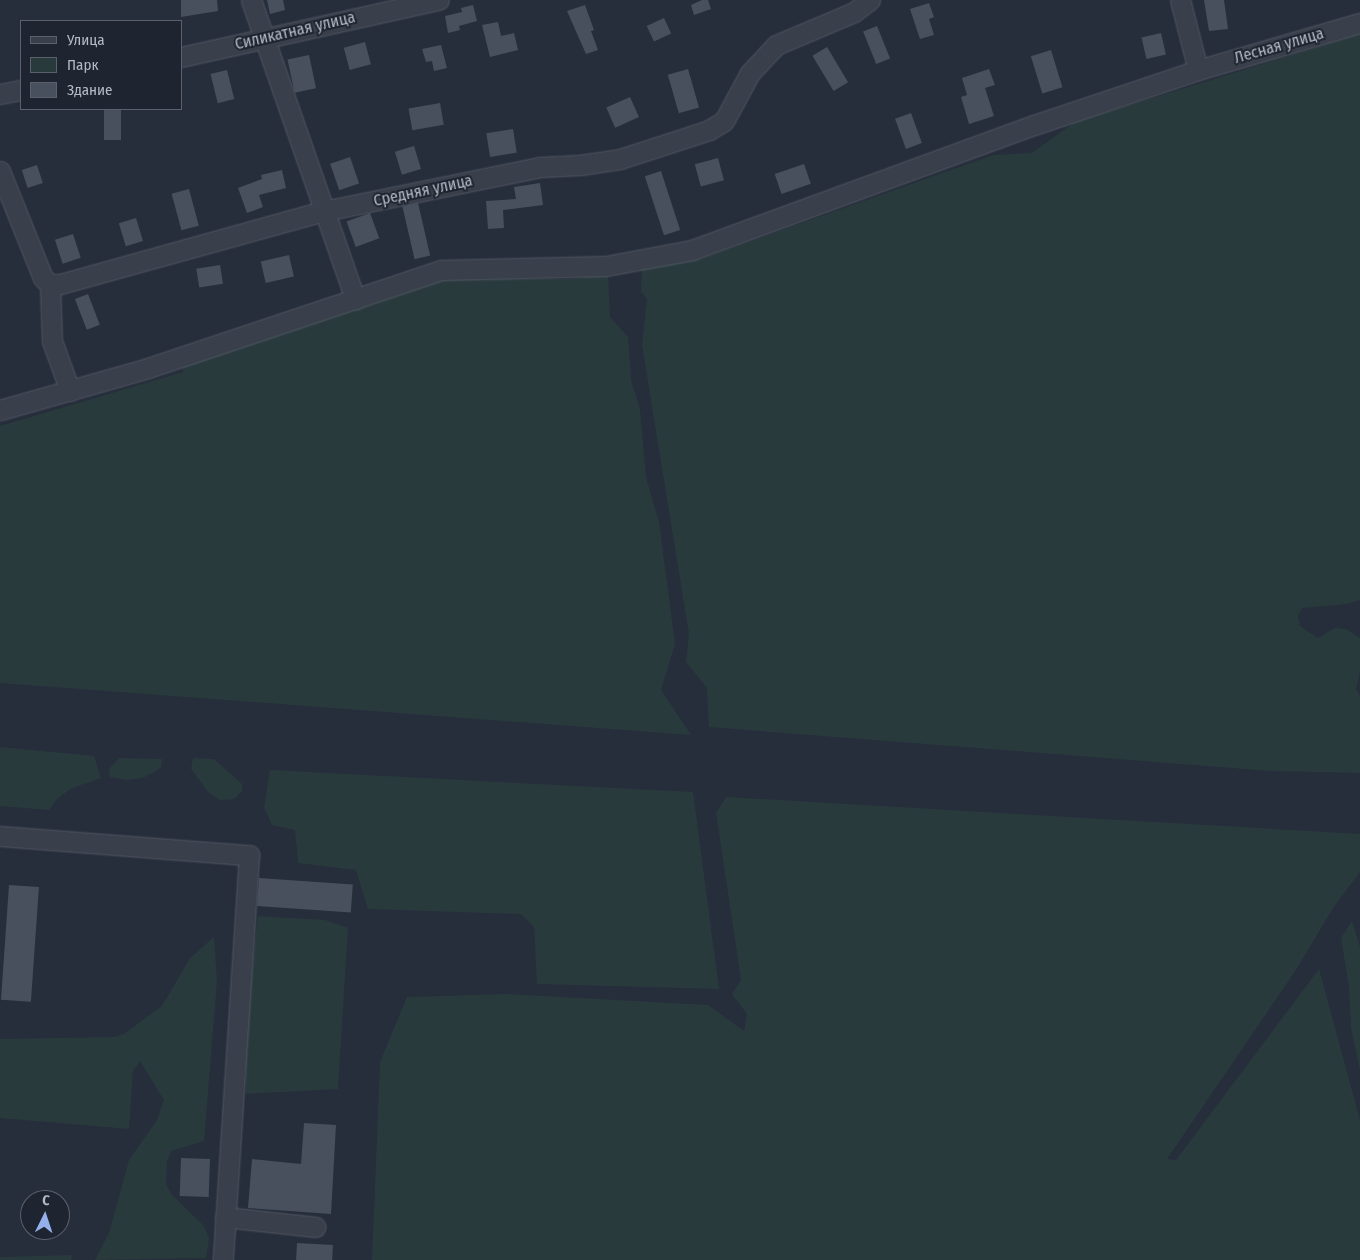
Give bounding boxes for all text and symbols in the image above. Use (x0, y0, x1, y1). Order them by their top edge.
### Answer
street label: Силикатная улица (233, 8, 357, 54)
legend (20, 20, 182, 110)
street label: Лесная улица (1232, 24, 1326, 68)
text: Улица (67, 31, 105, 49)
text: Парк (67, 56, 98, 74)
text: Здание (67, 81, 113, 99)
street label: Средняя улица (372, 171, 474, 211)
north arrow (20, 1190, 70, 1240)
text: С (42, 1192, 50, 1209)

